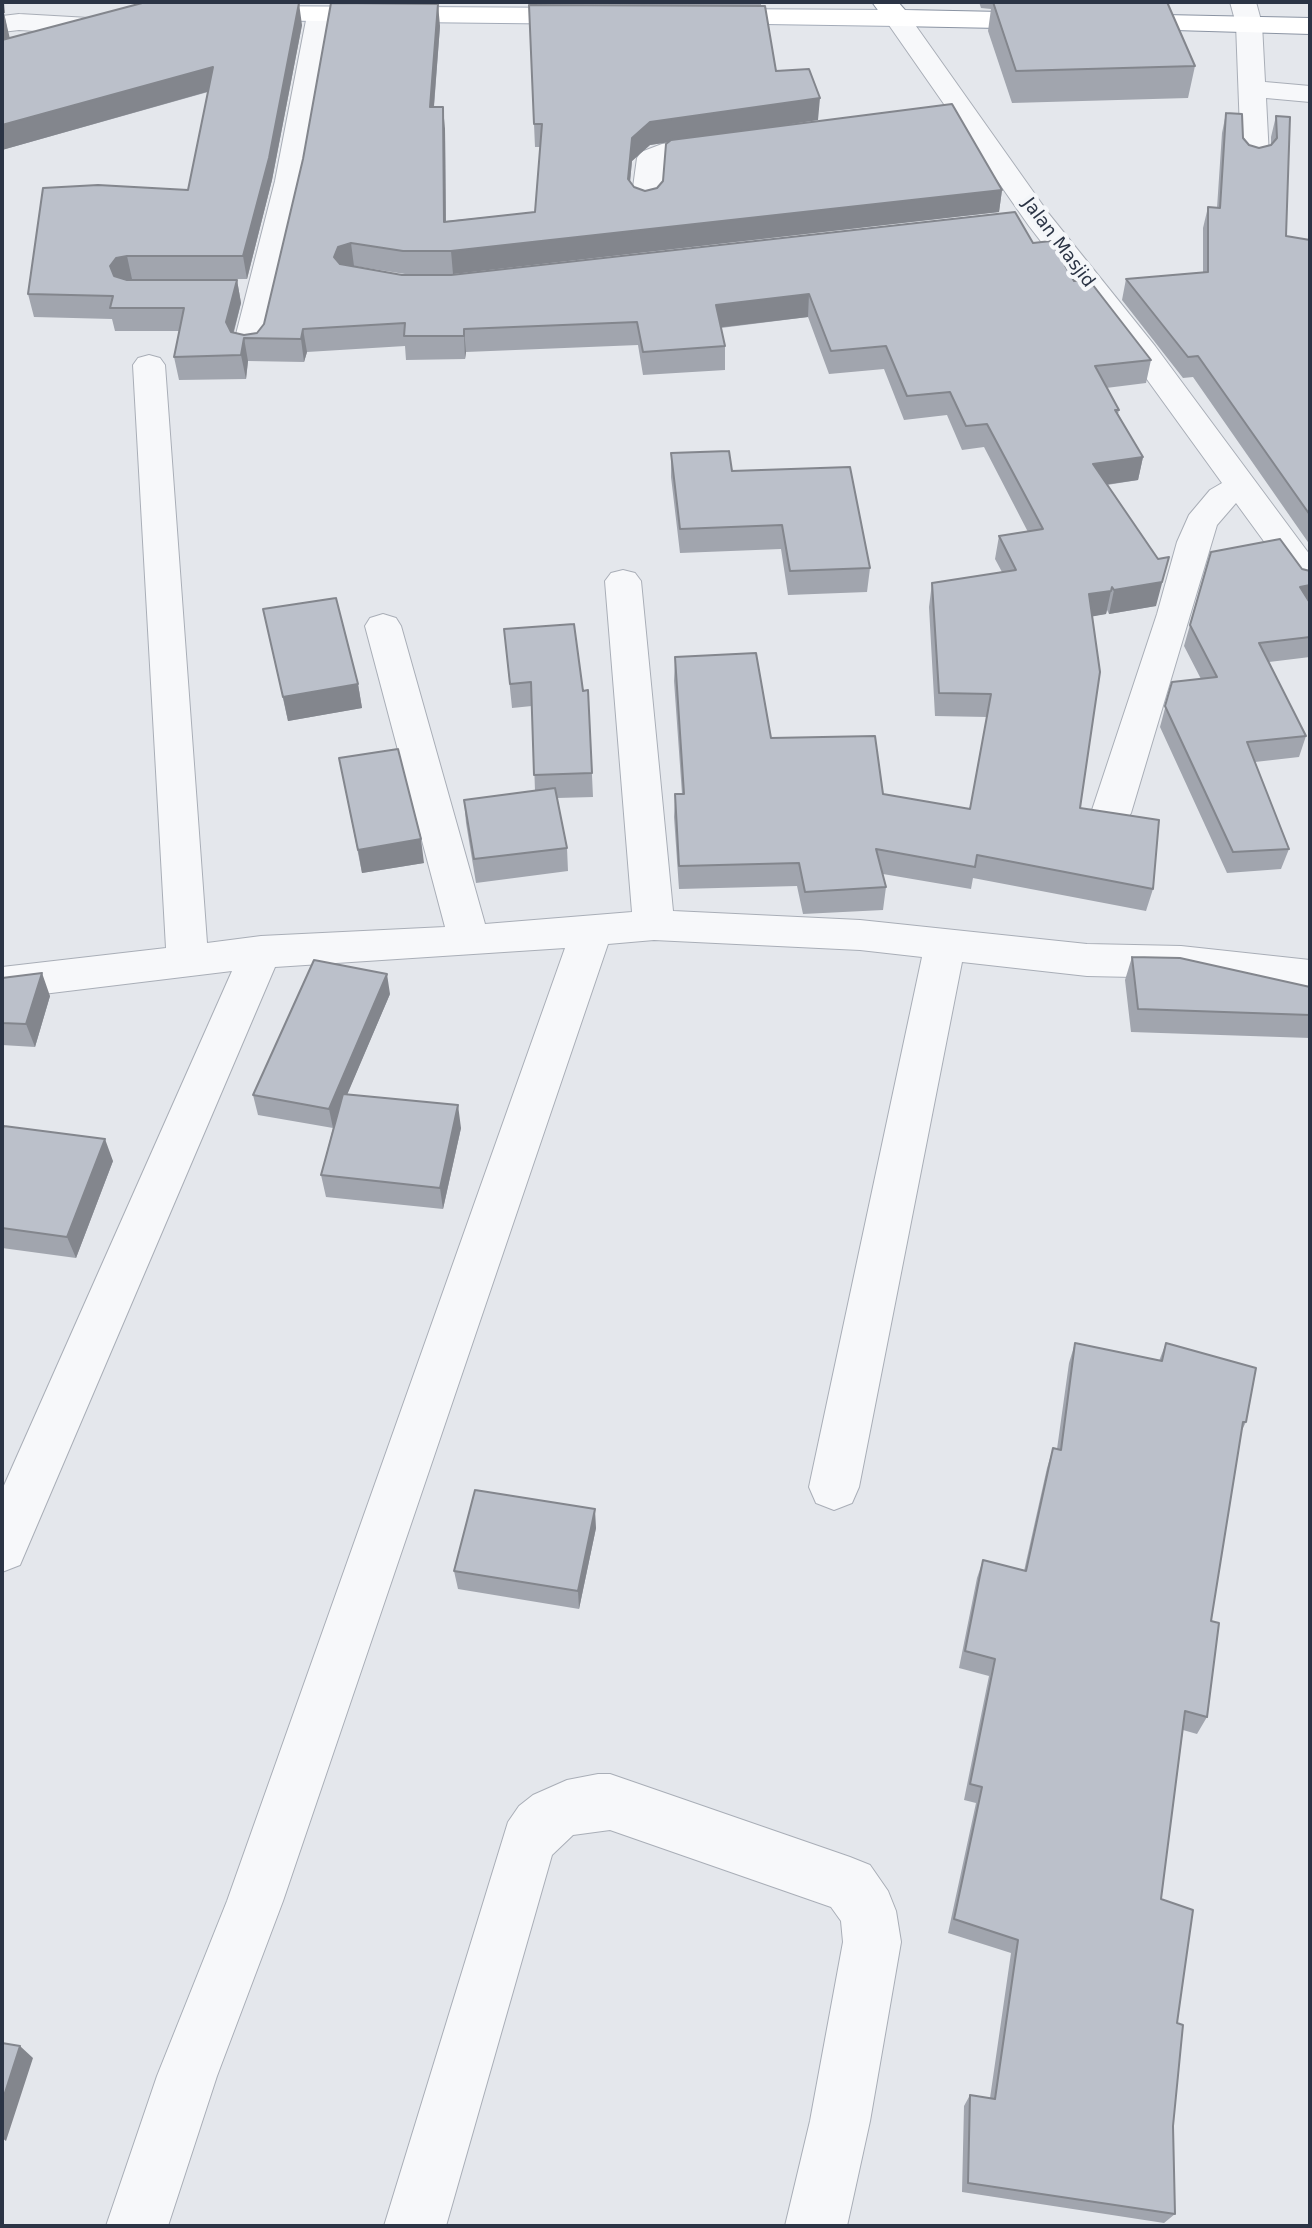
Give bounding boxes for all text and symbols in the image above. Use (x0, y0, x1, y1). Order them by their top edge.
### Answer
street label: Jalan Masjid (1017, 194, 1099, 292)

